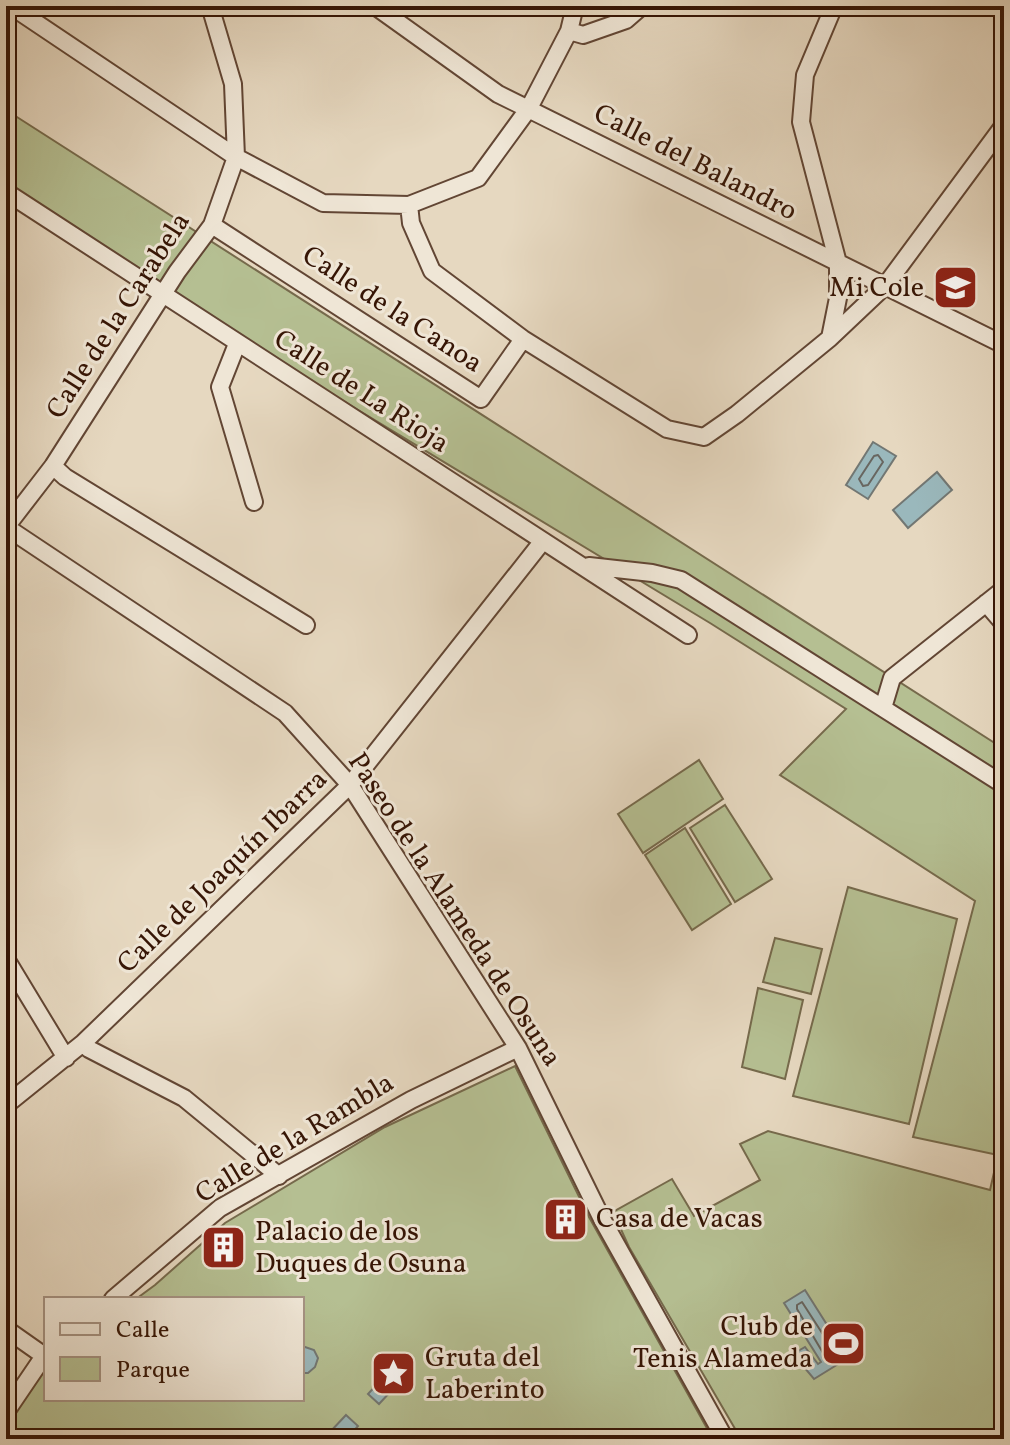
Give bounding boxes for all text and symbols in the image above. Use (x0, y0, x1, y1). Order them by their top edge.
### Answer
street label: Calle del Balandro (586, 95, 804, 231)
street label: Calle de la Carabela (37, 205, 201, 427)
street label: Calle de la Canoa (294, 237, 490, 383)
school or university icon: Mi Cole (931, 264, 979, 312)
place label: Mi Cole (829, 269, 924, 308)
street label: Calle de La Rioja (266, 321, 456, 463)
street label: Paseo de la Alameda de Osuna (338, 745, 570, 1075)
street label: Calle de Joaquín Ibarra (109, 761, 337, 983)
street label: Calle de la Rambla (188, 1064, 402, 1214)
building icon: Casa de Vacas (541, 1195, 589, 1243)
place label: Casa de Vacas (596, 1200, 763, 1239)
place label: Palacio de los Duques de Osuna (255, 1213, 467, 1284)
building icon: Palacio de los Duques de Osuna (200, 1224, 248, 1272)
legend (44, 1297, 304, 1401)
place label: Club de Tenis Alameda (633, 1308, 813, 1379)
text: Calle (116, 1314, 169, 1348)
sports icon: Club de Tenis Alameda (820, 1319, 868, 1367)
place label: Gruta del Laberinto (425, 1339, 545, 1410)
place icon: Gruta del Laberinto (370, 1350, 418, 1398)
text: Parque (116, 1354, 190, 1388)

